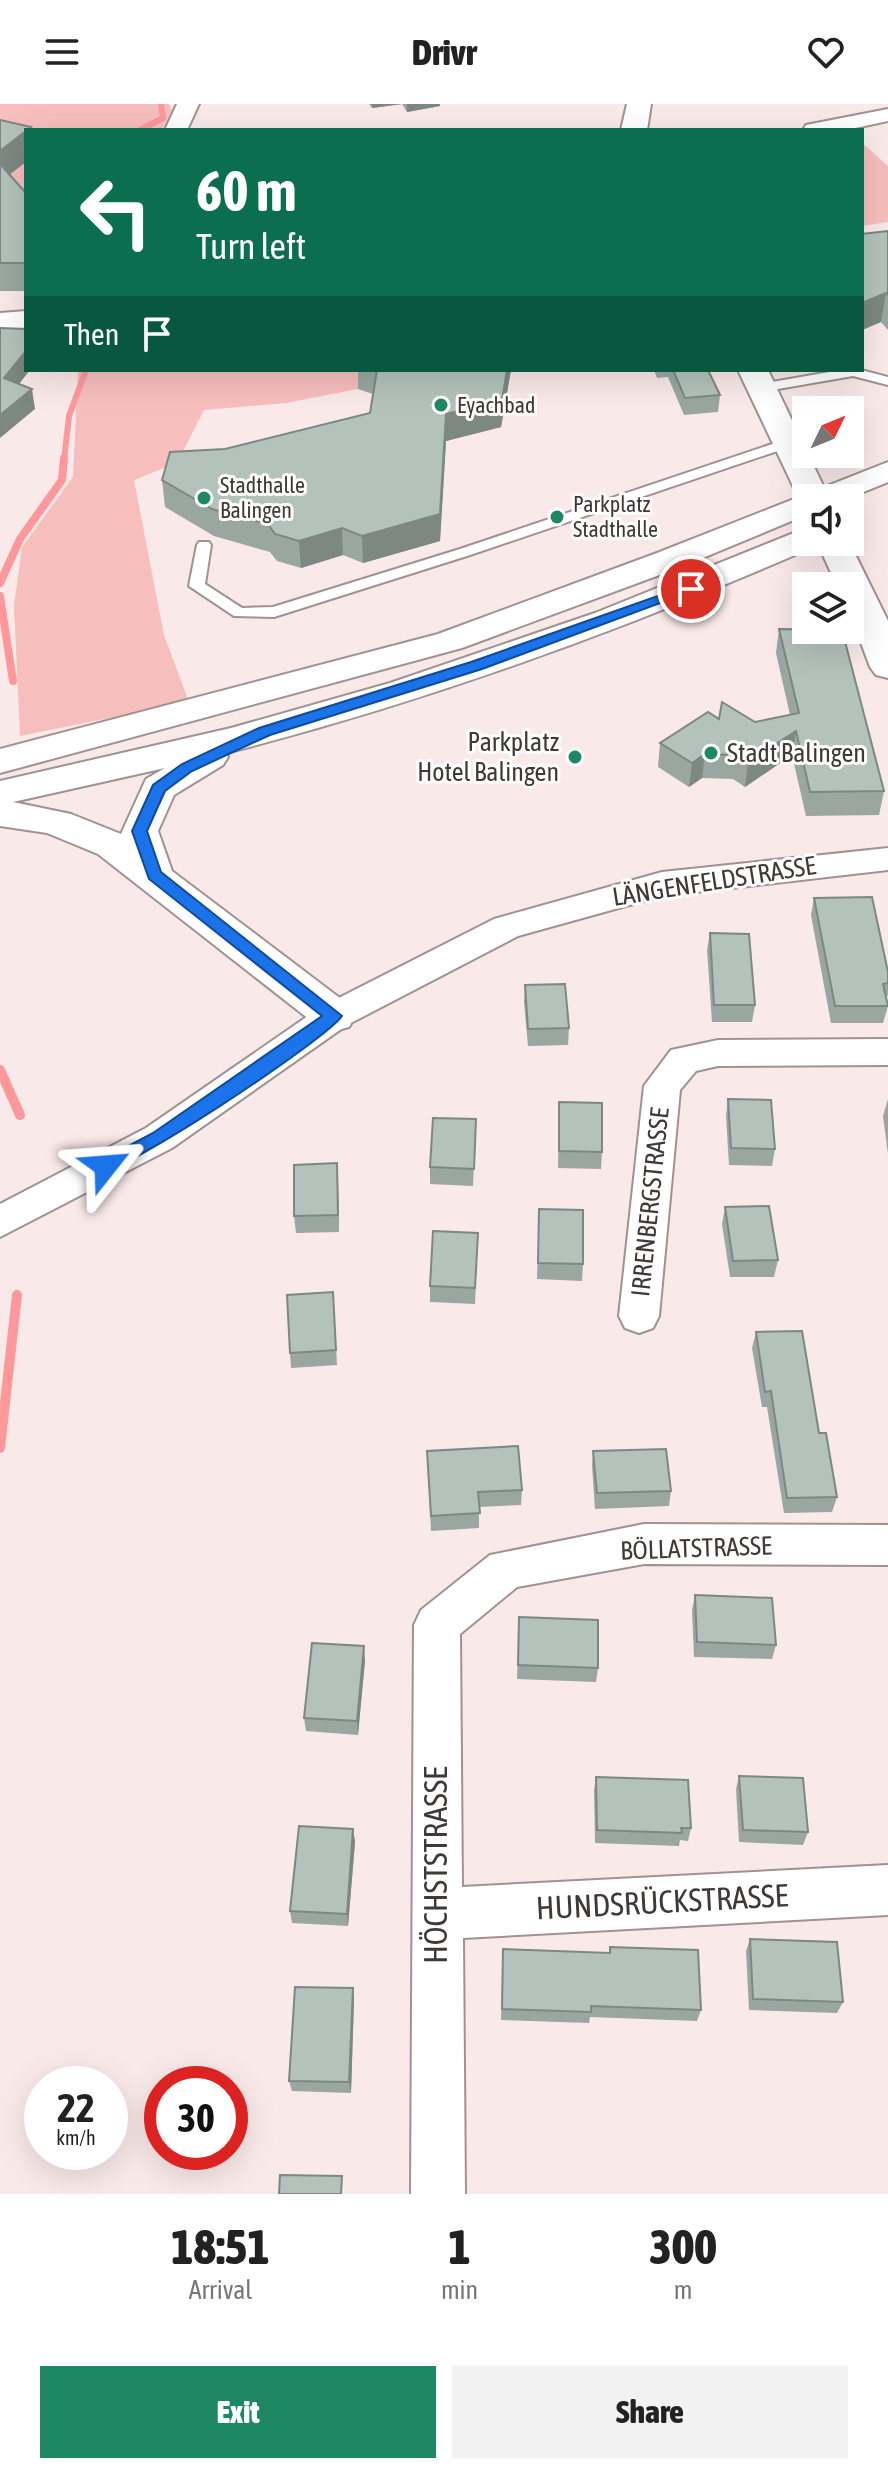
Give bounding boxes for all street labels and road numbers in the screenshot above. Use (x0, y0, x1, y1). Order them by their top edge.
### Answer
street label: LÄNGENFELDSTRASSE (610, 850, 818, 912)
street label: IRRENBERGSTRASSE (625, 1106, 675, 1298)
street label: BÖLLATSTRASSE (620, 1530, 772, 1566)
street label: HÖCHSTSTRASSE (417, 1766, 454, 1964)
street label: HUNDSRÜCKSTRASSE (535, 1876, 789, 1927)

